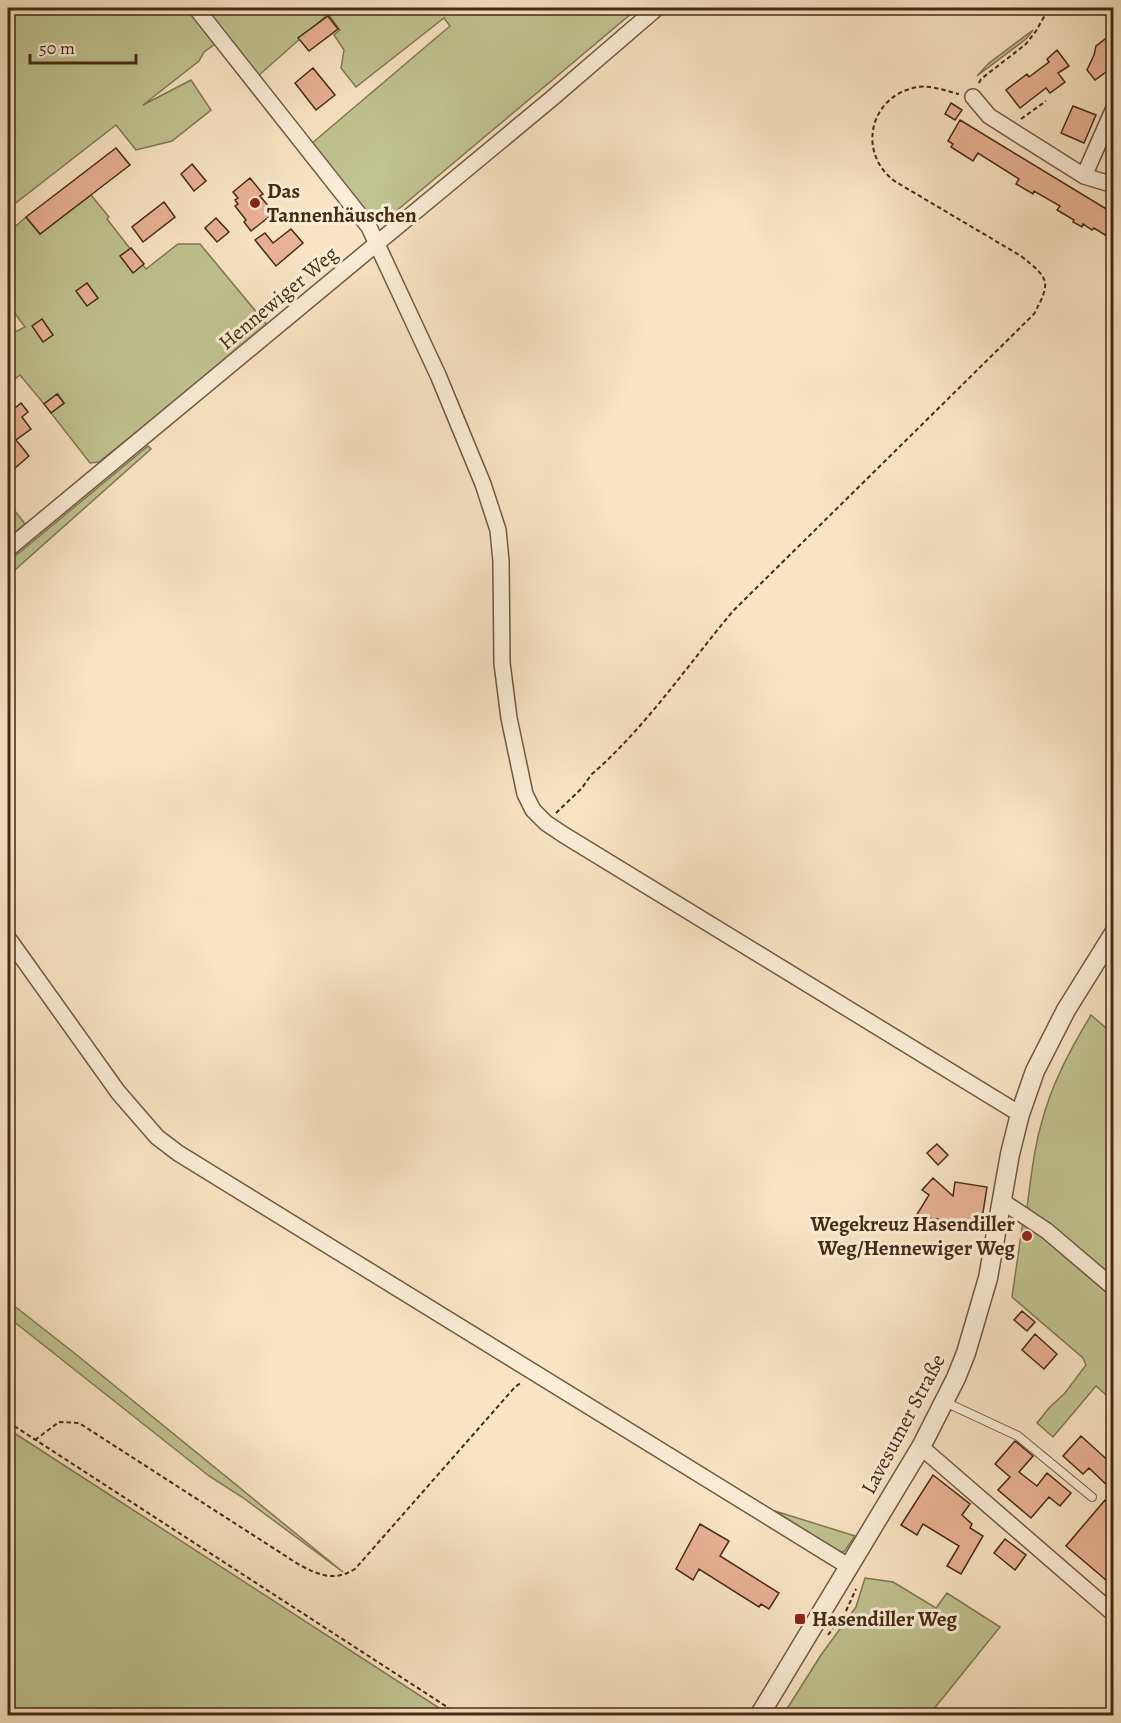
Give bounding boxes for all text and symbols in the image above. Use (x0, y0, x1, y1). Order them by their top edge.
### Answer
scale bar (30, 27, 136, 65)
text: 50 m (39, 36, 75, 60)
place label: Das Tannenhäuschen (267, 177, 417, 229)
marker: Das Tannenhäuschen (248, 196, 262, 210)
street label: Hennewiger Weg (212, 239, 344, 356)
place label: Wegekreuz Hasendiller Weg/Hennewiger Weg (809, 1210, 1015, 1262)
marker: Wegekreuz Hasendiller Weg/Hennewiger Weg (1020, 1229, 1034, 1243)
street label: Lavesumer Straße (854, 1349, 952, 1499)
place label: Hasendiller Weg (812, 1605, 957, 1633)
marker: Hasendiller Weg (793, 1612, 807, 1626)

